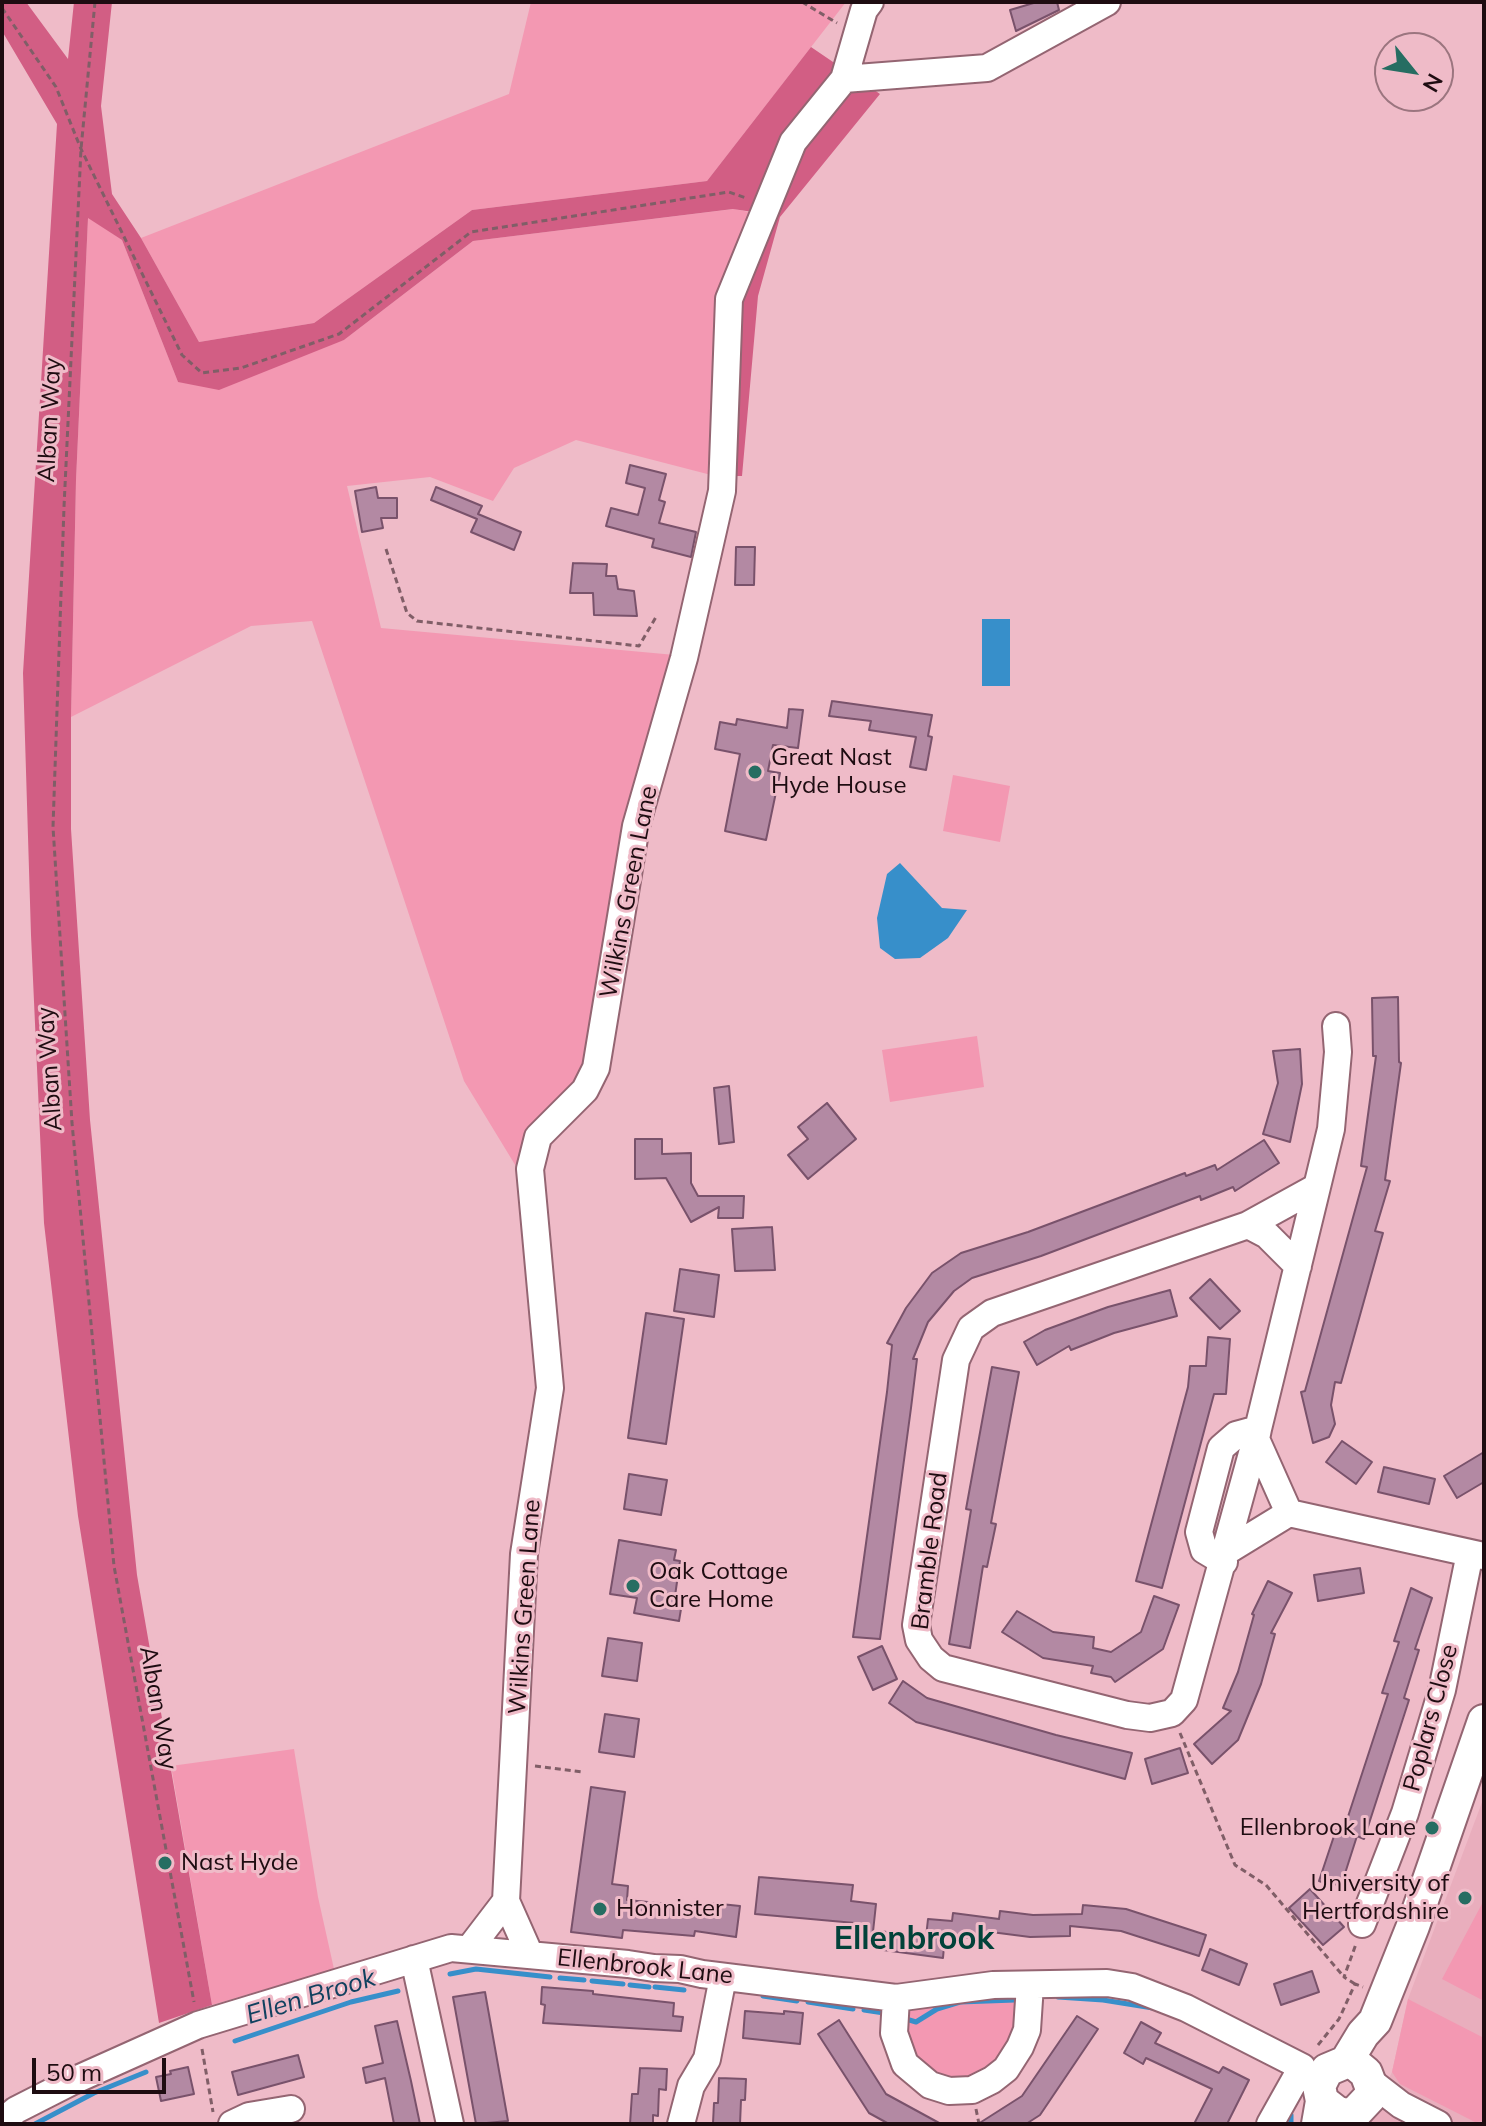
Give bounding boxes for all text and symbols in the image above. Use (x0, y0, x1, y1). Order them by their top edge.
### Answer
north arrow (1374, 32, 1454, 112)
text: N (1417, 69, 1449, 97)
street label: Alban Way (32, 357, 68, 483)
place label: Great Nast Hyde House (771, 744, 907, 800)
marker: Great Nast Hyde House (746, 763, 764, 781)
street label: Wilkins Green Lane (594, 783, 664, 1001)
street label: Alban Way (31, 1006, 69, 1132)
street label: Bramble Road (906, 1471, 954, 1631)
street label: Wilkins Green Lane (503, 1498, 547, 1716)
place label: Oak Cottage Care Home (649, 1558, 788, 1614)
marker: Oak Cottage Care Home (624, 1577, 642, 1595)
street label: Poplars Close (1398, 1641, 1464, 1795)
street label: Alban Way (133, 1644, 183, 1772)
place label: Ellenbrook Lane (1240, 1814, 1416, 1842)
marker: Ellenbrook Lane (1423, 1819, 1441, 1837)
place label: Nast Hyde (181, 1849, 298, 1877)
marker: Nast Hyde (156, 1854, 174, 1872)
place label: University of Hertfordshire (1302, 1870, 1449, 1926)
marker: University of Hertfordshire (1456, 1889, 1474, 1907)
place label: Honnister (616, 1895, 724, 1923)
marker: Honnister (591, 1900, 609, 1918)
district label: Ellenbrook (834, 1920, 994, 1958)
street label: Ellenbrook Lane (556, 1943, 734, 1991)
water label: Ellen Brook (242, 1963, 380, 2031)
scale bar (36, 2042, 170, 2092)
text: 50 m (46, 2057, 102, 2087)

